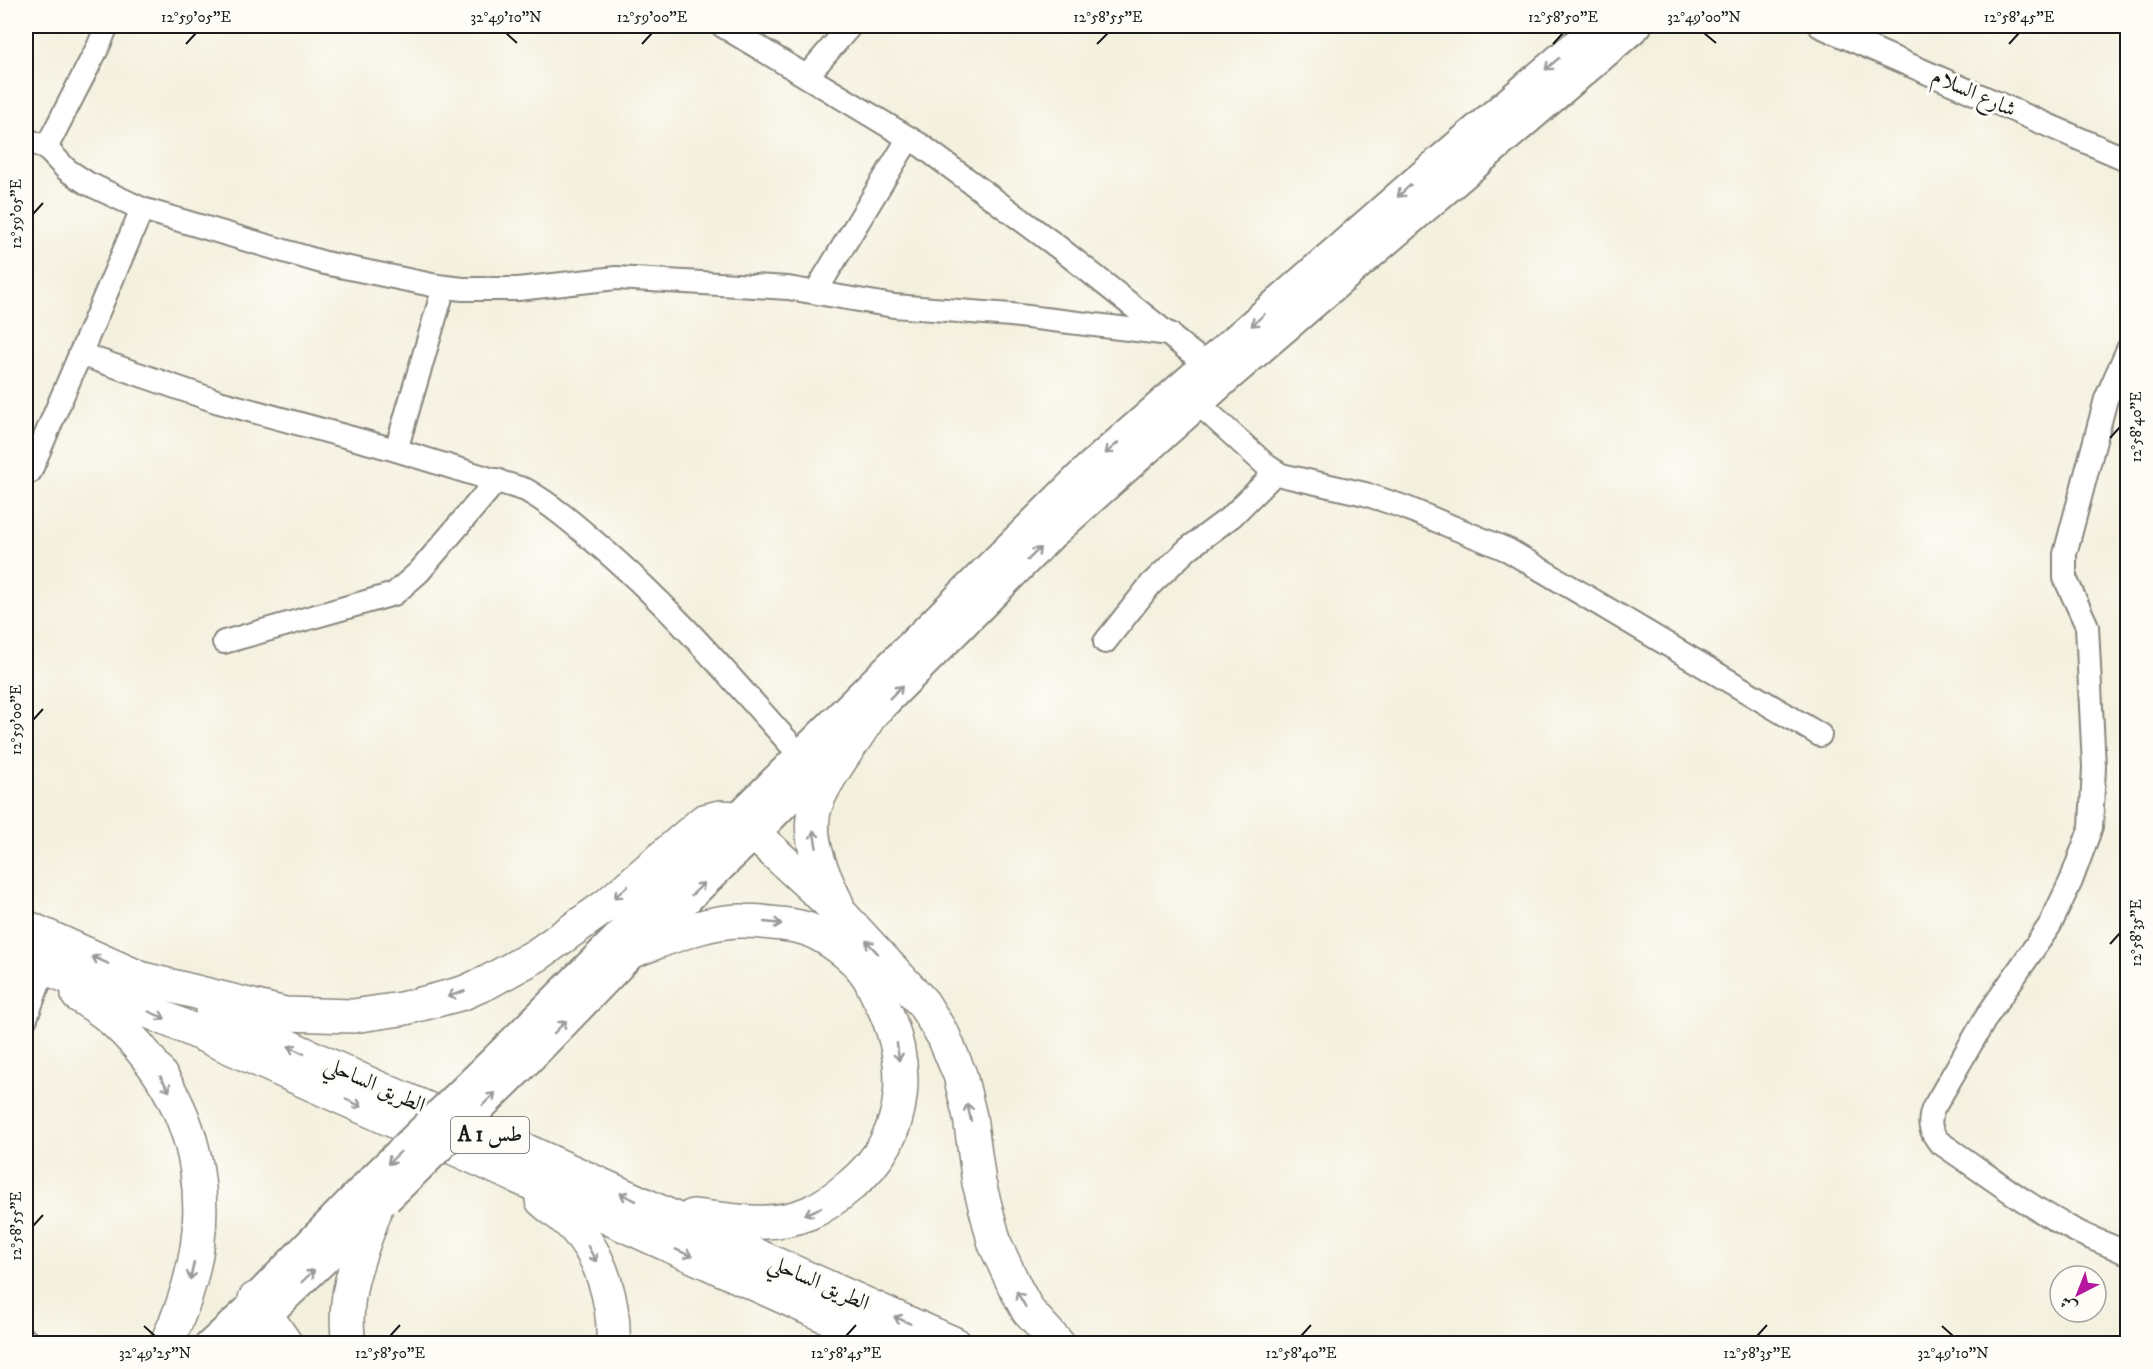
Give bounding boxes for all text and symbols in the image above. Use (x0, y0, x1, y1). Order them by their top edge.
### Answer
text: 12°59'05"E (161, 8, 231, 27)
text: 32°49'10"N (470, 8, 542, 27)
text: 12°59'00"E (617, 8, 688, 27)
text: 12°58'55"E (1073, 8, 1143, 27)
text: 12°58'50"E (1528, 8, 1598, 27)
text: 32°49'00"N (1667, 8, 1741, 27)
text: 12°58'45"E (1984, 8, 2055, 27)
one-way arrow (1544, 57, 1560, 70)
street label: شارع السلام (1926, 63, 2020, 128)
text: 12°59'05"E (7, 179, 26, 249)
one-way arrow (1397, 184, 1412, 198)
one-way arrow (1251, 313, 1266, 327)
text: 12°58'40"E (2127, 391, 2146, 463)
one-way arrow (1105, 441, 1120, 455)
one-way arrow (1026, 547, 1041, 561)
text: 12°59'00"E (7, 684, 26, 755)
one-way arrow (888, 684, 903, 699)
one-way arrow (809, 830, 820, 850)
one-way arrow (691, 882, 706, 896)
one-way arrow (614, 885, 629, 899)
text: 12°58'35"E (2127, 899, 2146, 967)
one-way arrow (762, 918, 782, 929)
one-way arrow (866, 940, 880, 955)
one-way arrow (91, 954, 109, 965)
one-way arrow (447, 989, 466, 1000)
one-way arrow (147, 1010, 165, 1021)
one-way arrow (553, 1019, 568, 1034)
one-way arrow (893, 1042, 904, 1061)
one-way arrow (288, 1044, 306, 1055)
street label: الطريق الساحلي (318, 1051, 430, 1126)
one-way arrow (160, 1075, 172, 1092)
one-way arrow (481, 1092, 496, 1106)
one-way arrow (344, 1098, 363, 1109)
one-way arrow (962, 1103, 974, 1122)
road number: A 1 طس (451, 1117, 529, 1153)
one-way arrow (387, 1150, 402, 1165)
text: 12°58'55"E (7, 1191, 26, 1261)
one-way arrow (620, 1191, 638, 1203)
one-way arrow (804, 1206, 822, 1217)
one-way arrow (586, 1245, 598, 1262)
one-way arrow (675, 1248, 693, 1259)
street label: الطريق الساحلي (762, 1249, 874, 1324)
one-way arrow (186, 1262, 198, 1281)
north arrow (2048, 1264, 2108, 1324)
one-way arrow (301, 1268, 316, 1283)
one-way arrow (1015, 1290, 1027, 1307)
text: ش (2056, 1292, 2081, 1317)
one-way arrow (893, 1314, 911, 1325)
text: 32°49'25"N (119, 1344, 191, 1363)
text: 12°58'50"E (355, 1344, 425, 1363)
text: 12°58'45"E (811, 1344, 882, 1363)
text: 12°58'40"E (1265, 1344, 1337, 1363)
text: 12°58'35"E (1723, 1344, 1791, 1363)
text: 32°49'10"N (1917, 1344, 1989, 1363)

